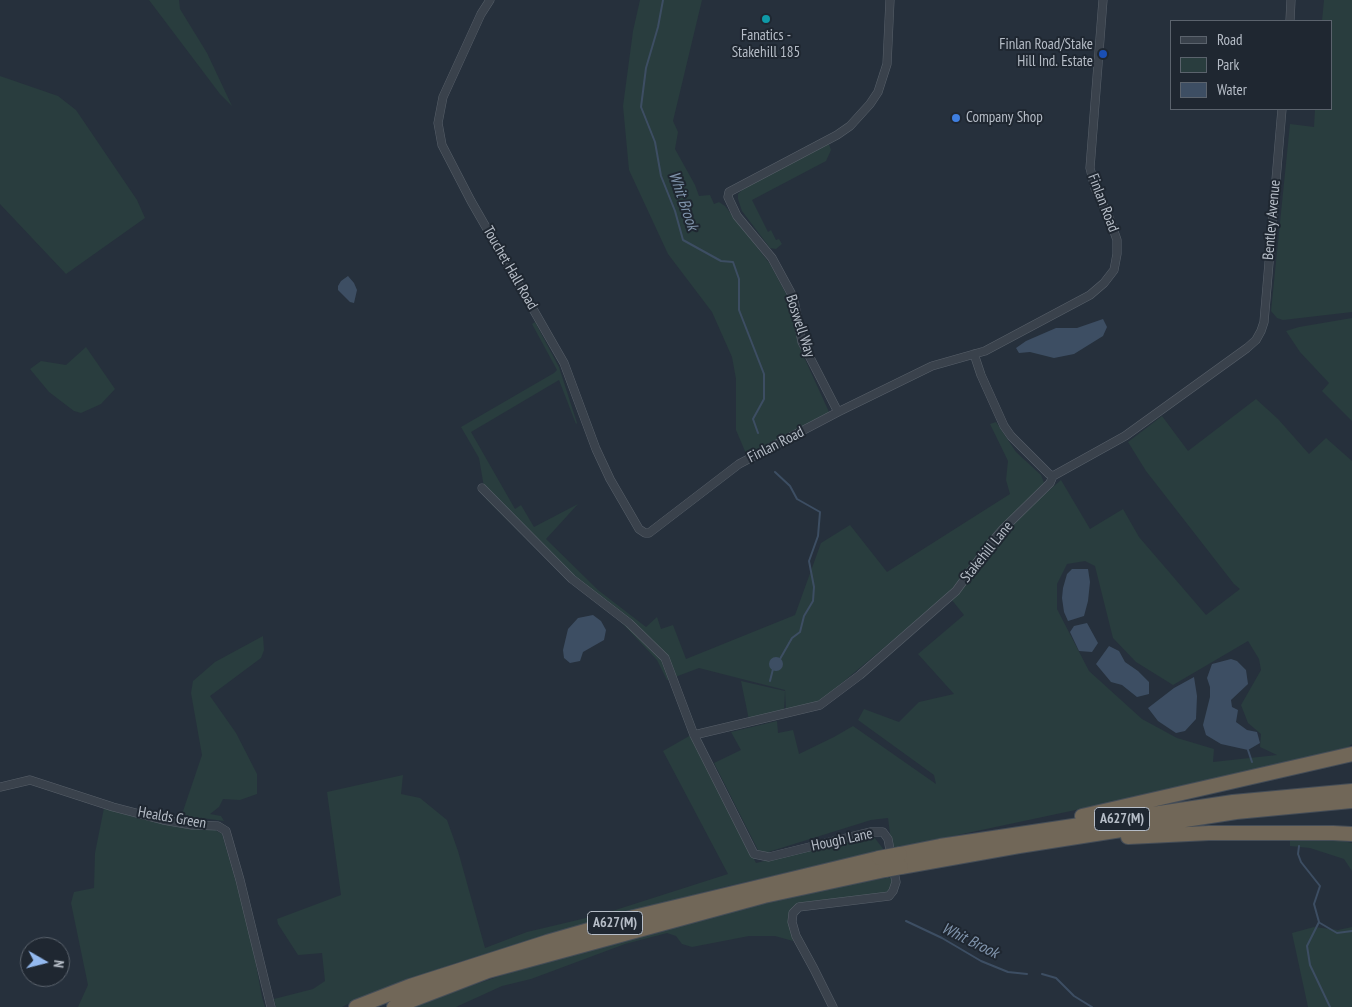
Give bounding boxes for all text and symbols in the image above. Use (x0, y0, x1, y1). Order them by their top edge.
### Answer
marker: Fanatics - Stakehill 185 (760, 13, 772, 25)
legend (1170, 20, 1332, 110)
place label: Fanatics - Stakehill 185 (732, 27, 800, 62)
text: Road (1217, 30, 1243, 49)
place label: Finlan Road/Stake Hill Ind. Estate (999, 36, 1093, 71)
marker: Finlan Road/Stake Hill Ind. Estate (1097, 48, 1109, 60)
text: Park (1217, 55, 1239, 74)
text: Water (1217, 80, 1247, 99)
place label: Company Shop (966, 109, 1043, 127)
marker: Company Shop (950, 112, 962, 124)
water label: Whit Brook (664, 169, 702, 233)
street label: Finlan Road (1084, 171, 1122, 235)
street label: Bentley Avenue (1260, 179, 1284, 261)
street label: Touchet Hall Road (479, 223, 541, 313)
street label: Boswell Way (781, 292, 819, 360)
street label: Finlan Road (745, 423, 807, 467)
street label: Stakehill Lane (957, 518, 1017, 586)
street label: Healds Green (137, 803, 207, 833)
road number: A627(M) (1094, 808, 1150, 831)
street label: Hough Lane (810, 825, 874, 855)
road number: A627(M) (588, 911, 642, 934)
water label: Whit Brook (938, 919, 1002, 963)
north arrow (20, 937, 70, 987)
text: N (49, 959, 68, 969)

